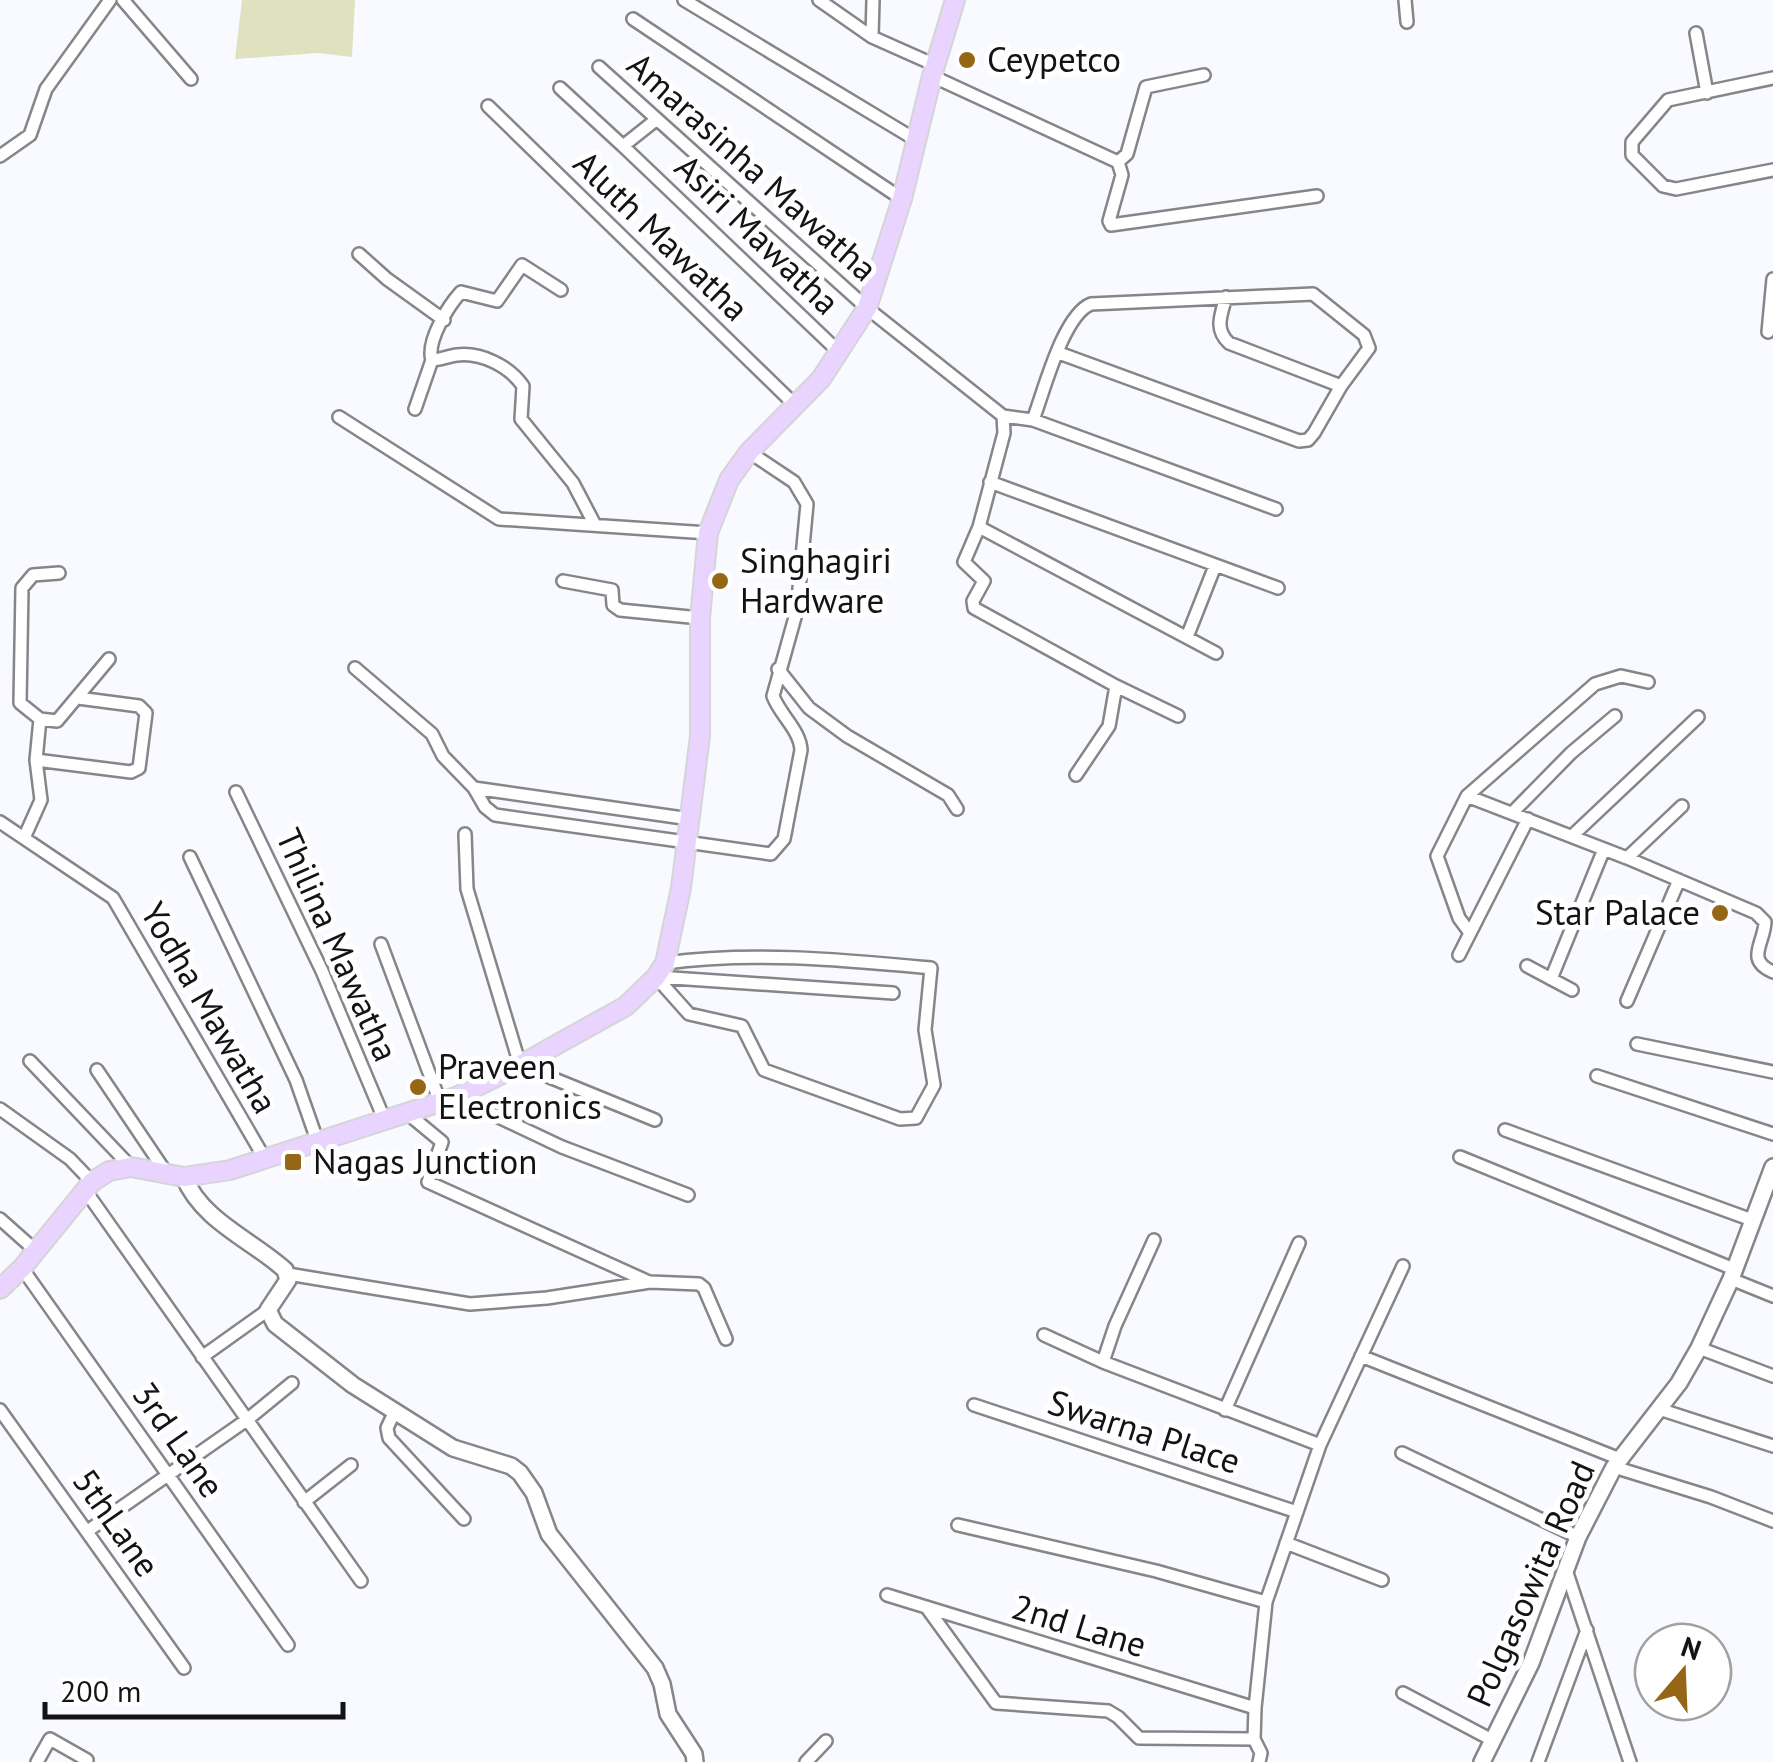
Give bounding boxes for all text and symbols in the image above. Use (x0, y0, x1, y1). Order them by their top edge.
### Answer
place label: Ceypetco (987, 36, 1121, 82)
street label: Amarasinha Mawatha (618, 42, 887, 291)
marker: Ceypetco (956, 49, 978, 71)
street label: Aluth Mawatha (564, 140, 759, 330)
street label: Asiri Mawatha (666, 144, 850, 324)
place label: Singhagiri Hardware (740, 537, 892, 623)
marker: Singhagiri Hardware (709, 570, 731, 592)
street label: Thilina Mawatha (266, 821, 410, 1068)
place label: Star Palace (1535, 889, 1700, 935)
street label: Yodha Mawatha (131, 894, 289, 1121)
marker: Star Palace (1709, 902, 1731, 924)
place label: Praveen Electronics (438, 1043, 602, 1129)
marker: Praveen Electronics (407, 1076, 429, 1098)
place label: Nagas Junction (313, 1138, 537, 1184)
marker: Nagas Junction (282, 1151, 304, 1173)
street label: 3rd Lane (122, 1373, 235, 1506)
street label: Swarna Place (1042, 1378, 1246, 1484)
street label: Polgasowita Road (1455, 1454, 1605, 1714)
street label: 5thLane (63, 1459, 171, 1585)
street label: 2nd Lane (1007, 1583, 1152, 1667)
north arrow (1633, 1622, 1733, 1722)
text: N (1677, 1627, 1706, 1668)
scale bar (45, 1657, 342, 1719)
text: 200 m (60, 1671, 141, 1710)

